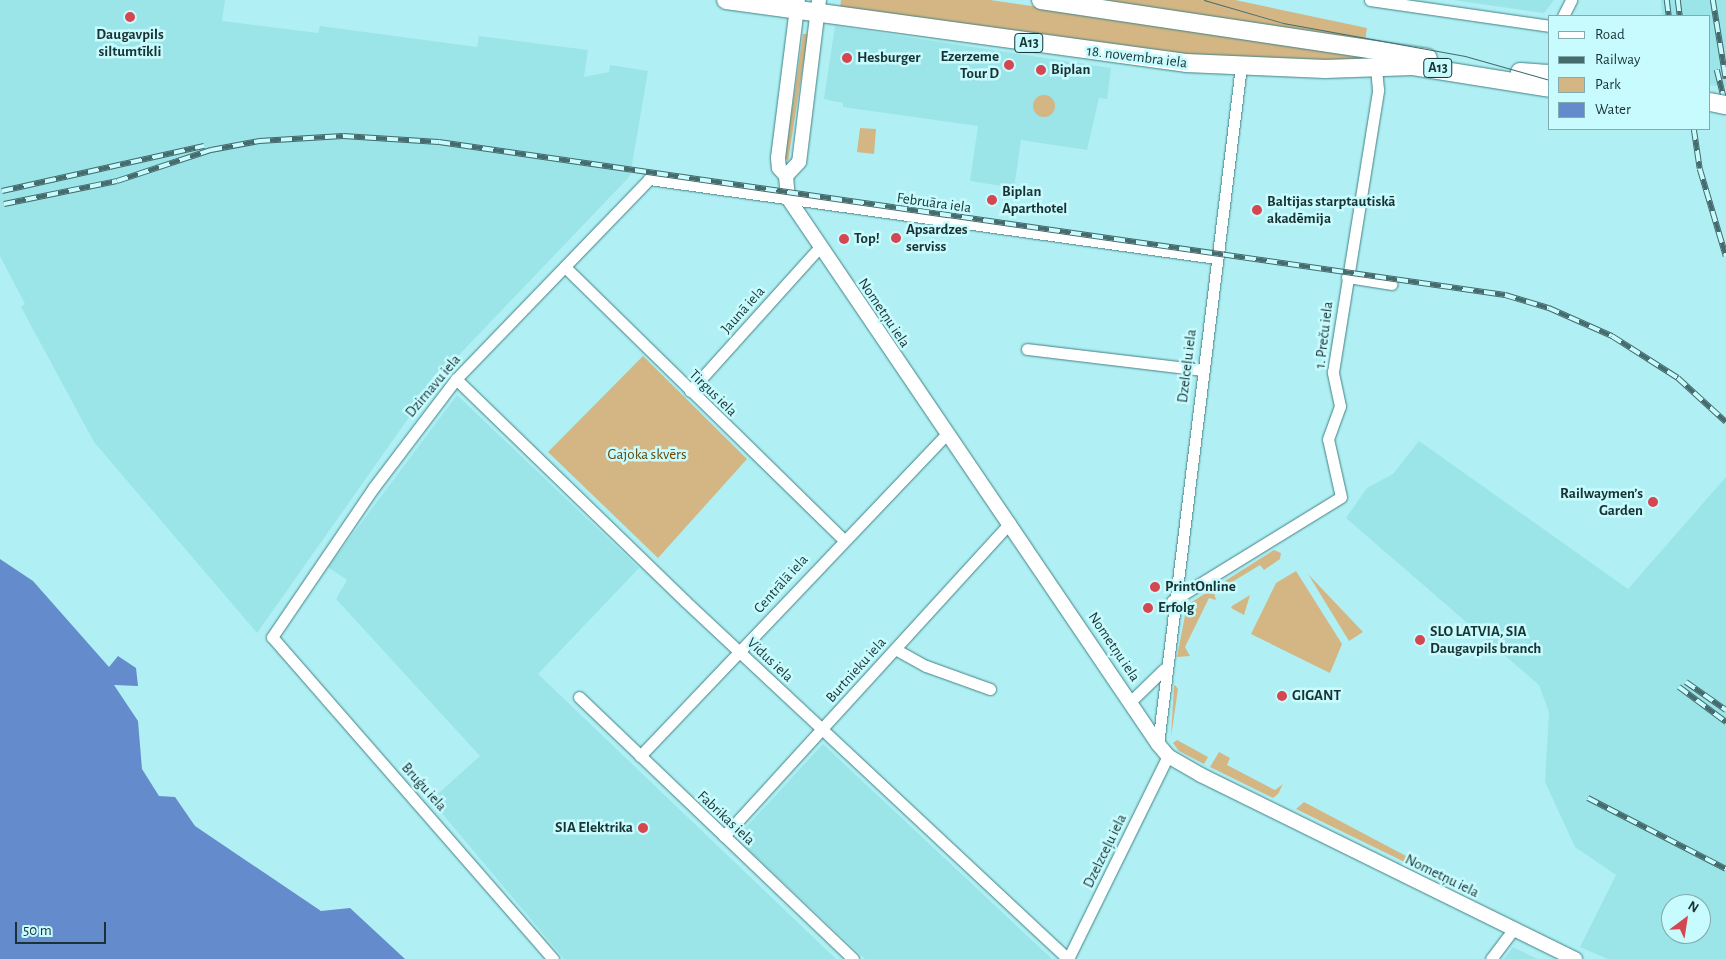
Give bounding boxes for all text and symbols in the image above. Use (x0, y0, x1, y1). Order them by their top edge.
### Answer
marker: Daugavpils siltumtīkli (124, 11, 136, 23)
legend (1548, 15, 1711, 130)
place label: Daugavpils siltumtīkli (96, 25, 164, 60)
text: Road (1595, 27, 1625, 42)
road number: A13 (1014, 32, 1044, 54)
street label: 18. novembra iela (1086, 42, 1188, 72)
place label: Ezerzeme Tour D (941, 47, 999, 82)
place label: Hesburger (857, 49, 920, 67)
marker: Hesburger (841, 52, 853, 64)
text: Railway (1595, 52, 1640, 67)
road number: A13 (1423, 56, 1453, 80)
marker: Ezerzeme Tour D (1003, 59, 1015, 71)
place label: Biplan (1051, 61, 1090, 79)
marker: Biplan (1035, 64, 1047, 76)
text: Park (1595, 77, 1621, 92)
text: Water (1595, 102, 1631, 117)
place label: Biplan Aparthotel (1002, 182, 1067, 217)
street label: Februāra iela (896, 189, 972, 217)
place label: Baltijas starptautiskā akadēmija (1267, 192, 1396, 227)
marker: Biplan Aparthotel (986, 194, 998, 206)
marker: Baltijas starptautiskā akadēmija (1251, 204, 1263, 216)
place label: Apsardzes serviss (906, 220, 968, 255)
place label: Top! (854, 230, 880, 248)
marker: Apsardzes serviss (890, 232, 902, 244)
marker: Top! (838, 233, 850, 245)
street label: Nometņu iela (854, 275, 914, 351)
street label: Jaunā iela (717, 283, 769, 337)
street label: 1. Preču iela (1311, 300, 1337, 370)
street label: Dzelceļu iela (1174, 328, 1200, 404)
street label: Dzirnavu iela (402, 351, 464, 421)
street label: Tirgus iela (685, 366, 741, 420)
park label: Gajoka skvērs (608, 446, 686, 464)
place label: Railwaymen’s Garden (1560, 484, 1643, 519)
marker: Railwaymen’s Garden (1647, 496, 1659, 508)
street label: Centrālā iela (750, 551, 812, 617)
place label: PrintOnline (1165, 578, 1236, 596)
marker: PrintOnline (1149, 581, 1161, 593)
place label: Erfolg (1158, 599, 1194, 617)
marker: Erfolg (1142, 602, 1154, 614)
street label: Nometņu iela (1084, 609, 1144, 685)
place label: SLO LATVIA, SIA Daugavpils branch (1430, 622, 1541, 657)
street label: Vidus iela (743, 634, 797, 686)
street label: Burtnieku iela (822, 634, 890, 706)
marker: SLO LATVIA, SIA Daugavpils branch (1414, 634, 1426, 646)
place label: GIGANT (1292, 687, 1341, 705)
marker: GIGANT (1276, 690, 1288, 702)
street label: Bruģu iela (398, 759, 450, 815)
street label: Fabrikas iela (694, 787, 758, 849)
street label: Dzelzceļu iela (1079, 811, 1131, 891)
place label: SIA Elektrika (555, 819, 633, 837)
marker: SIA Elektrika (637, 822, 649, 834)
street label: Nometņu iela (1402, 850, 1482, 902)
north arrow (1661, 894, 1711, 944)
text: N (1685, 898, 1701, 916)
scale bar (18, 912, 109, 944)
text: 50 m (23, 923, 52, 938)

